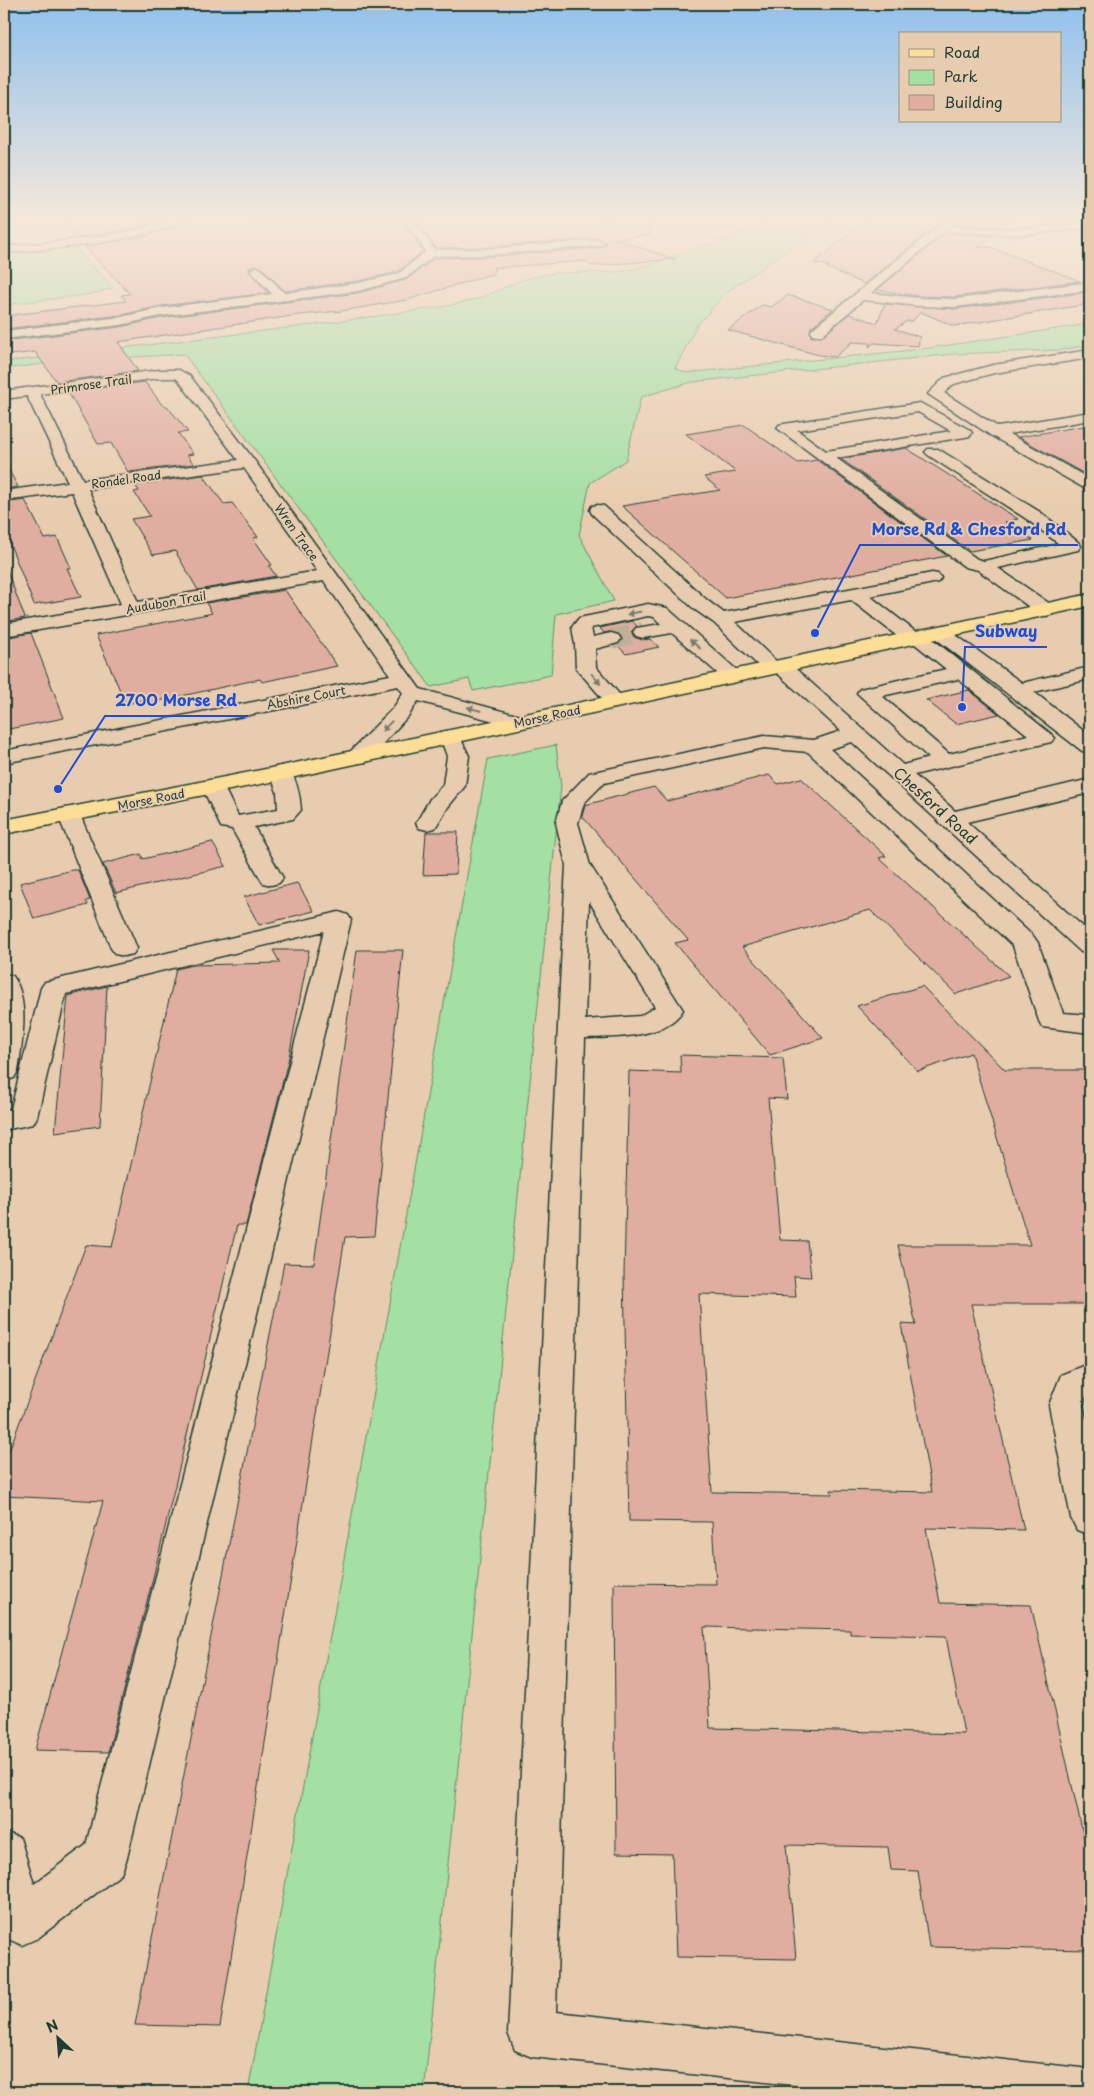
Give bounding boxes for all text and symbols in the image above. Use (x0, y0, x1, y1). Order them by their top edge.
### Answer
legend (899, 32, 1062, 122)
text: Road (944, 40, 980, 63)
text: Park (944, 64, 978, 87)
text: Building (944, 90, 1003, 113)
street label: Primrose Trail (49, 369, 133, 399)
street label: Rondel Road (90, 465, 162, 493)
street label: Wren Trace (271, 500, 323, 564)
callout: Morse Rd & Chesford Rd (860, 514, 1078, 545)
text: Morse Rd & Chesford Rd (871, 516, 1067, 540)
street label: Audubon Trail (124, 586, 208, 618)
one-way arrow (625, 609, 641, 617)
callout: Subway (965, 616, 1047, 647)
text: Subway (975, 618, 1037, 642)
one-way arrow (690, 638, 702, 650)
one-way arrow (590, 673, 602, 685)
street label: Abshire Court (265, 681, 347, 713)
callout: 2700 Morse Rd (105, 685, 248, 716)
text: 2700 Morse Rd (115, 687, 238, 711)
street label: Morse Road (512, 700, 582, 732)
one-way arrow (466, 705, 481, 713)
one-way arrow (382, 720, 394, 732)
street label: Chesford Road (889, 761, 983, 849)
street label: Morse Road (116, 784, 186, 814)
north arrow (32, 2014, 82, 2064)
text: N (42, 2014, 62, 2038)

